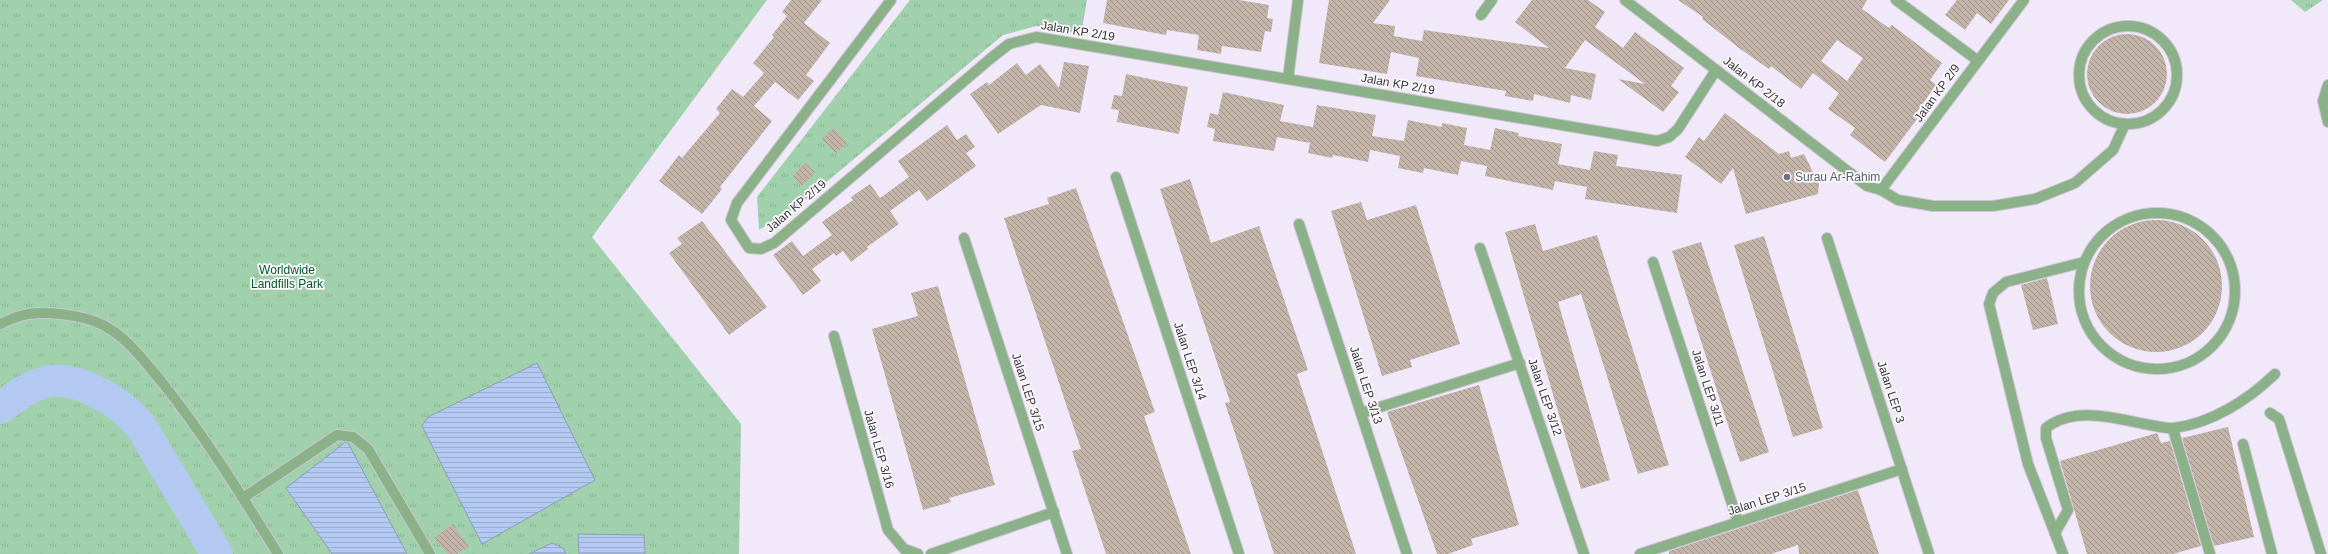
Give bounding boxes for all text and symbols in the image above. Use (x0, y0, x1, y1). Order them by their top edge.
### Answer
street label: Jalan KP 2/19 (1040, 18, 1116, 44)
street label: Jalan KP 2/18 (1720, 54, 1788, 111)
street label: Jalan KP 2/9 (1911, 61, 1963, 125)
street label: Jalan KP 2/19 (1360, 71, 1436, 97)
place label: Surau Ar-Rahim (1795, 170, 1880, 184)
marker: Surau Ar-Rahim (1782, 172, 1792, 182)
street label: Jalan KP 2/19 (763, 176, 829, 235)
park label: Worldwide Landfills Park (251, 263, 324, 291)
street label: Jalan LEP 3/14 (1171, 320, 1209, 402)
street label: Jalan LEP 3/13 (1347, 344, 1385, 426)
street label: Jalan LEP 3/11 (1689, 348, 1727, 429)
street label: Jalan LEP 3/15 (1009, 351, 1047, 433)
street label: Jalan LEP 3/12 (1525, 356, 1565, 438)
street label: Jalan LEP 3 (1874, 359, 1908, 425)
street label: Jalan LEP 3/16 (861, 408, 897, 490)
street label: Jalan LEP 3/15 (1726, 480, 1808, 518)

